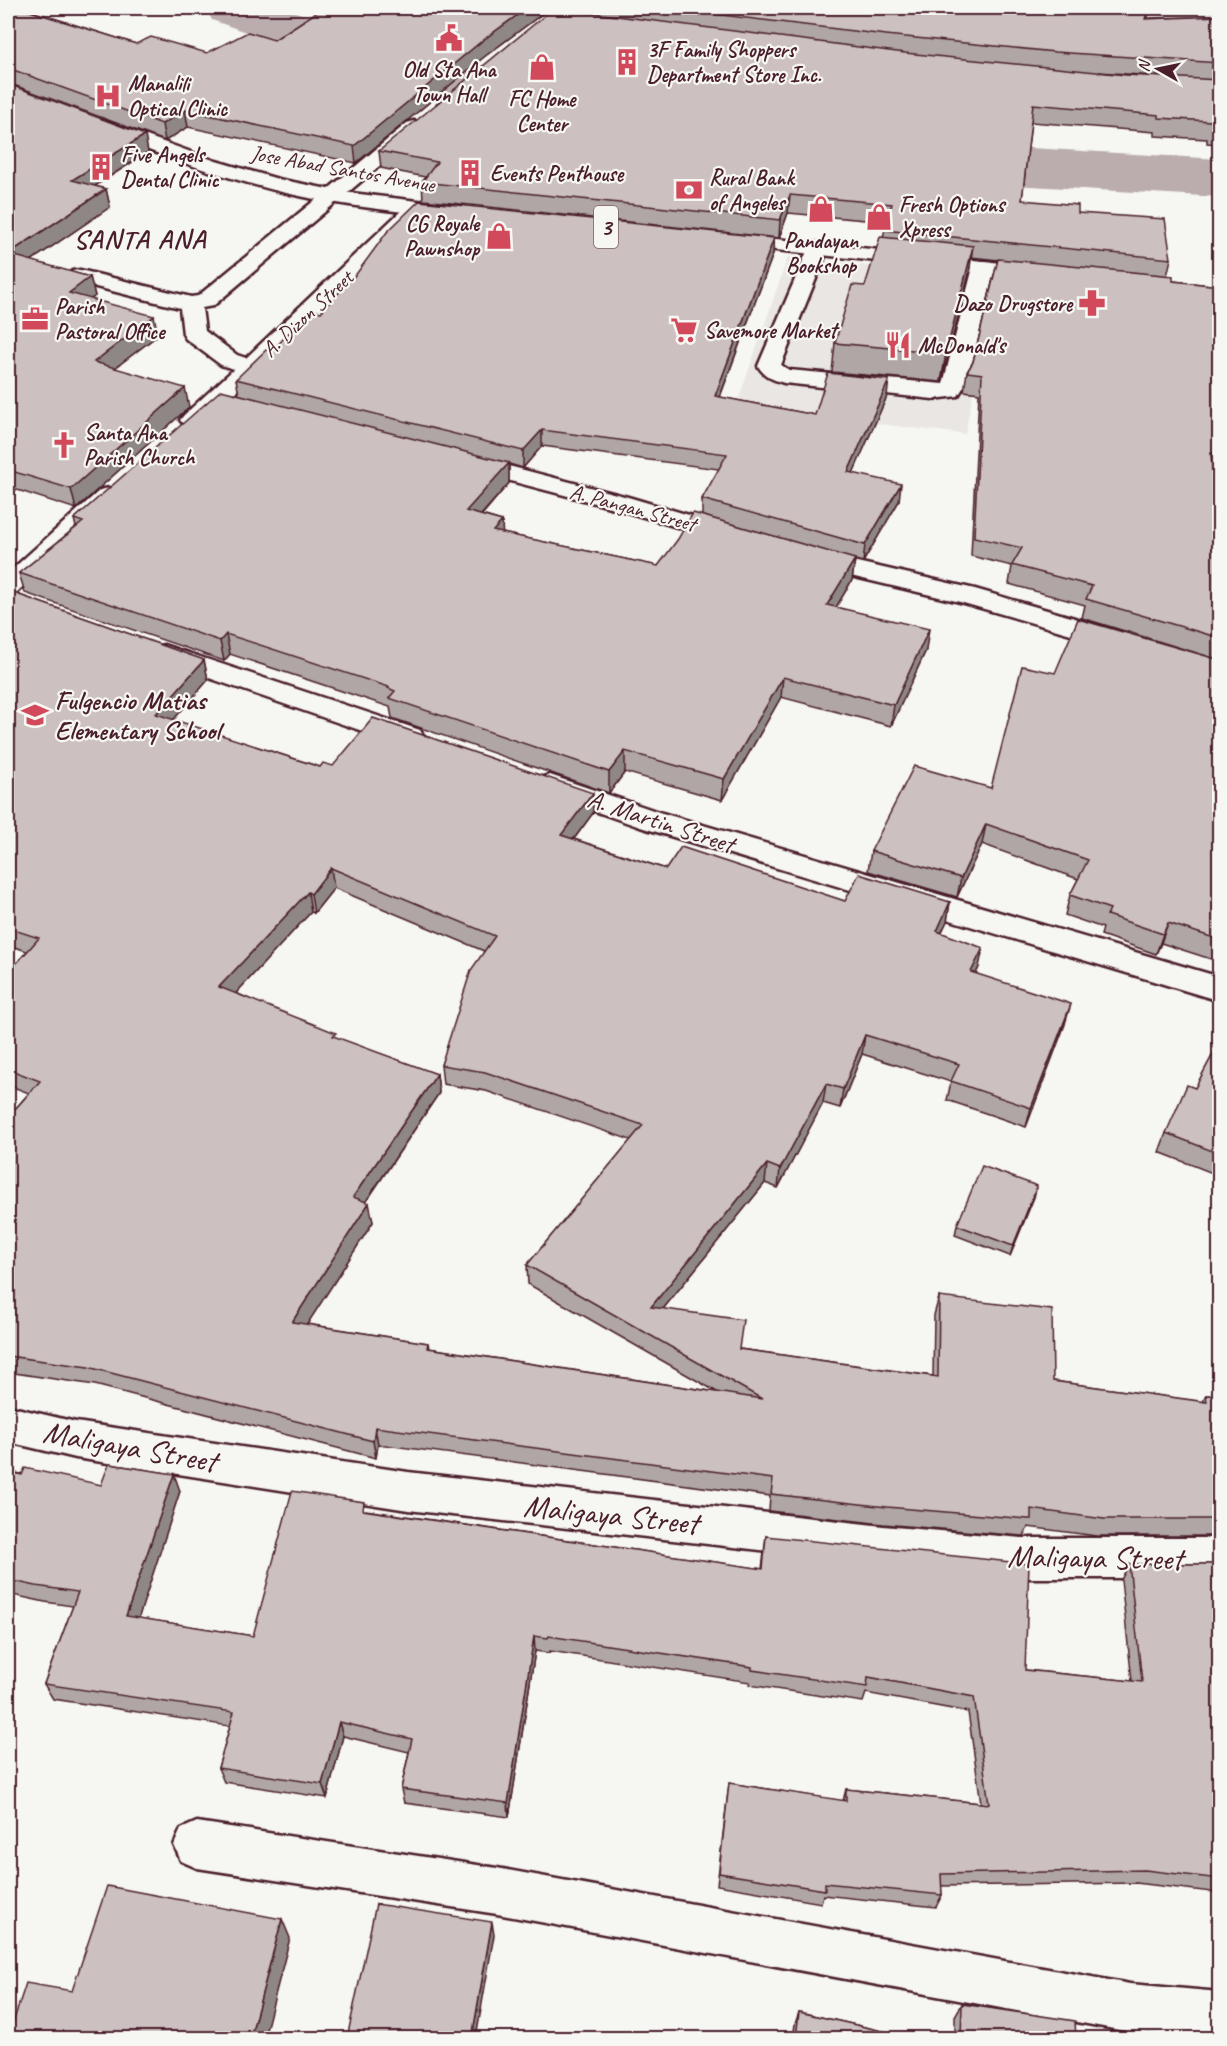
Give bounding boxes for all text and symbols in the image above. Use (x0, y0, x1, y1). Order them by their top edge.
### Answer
public building icon: Old Sta Ana Town Hall (434, 23, 464, 53)
place label: 3F Family Shoppers Department Store Inc. (647, 36, 822, 89)
north arrow (1128, 39, 1188, 99)
building icon: 3F Family Shoppers Department Store Inc. (612, 47, 642, 77)
shop icon: FC Home Center (527, 52, 557, 82)
place label: Old Sta Ana Town Hall (402, 56, 498, 109)
text: N (1134, 57, 1155, 73)
place label: Manalili Optical Clinic (128, 70, 228, 123)
hospital icon: Manalili Optical Clinic (93, 81, 123, 111)
place label: FC Home Center (509, 85, 577, 138)
street label: Jose Abad Santos Avenue (248, 139, 439, 199)
place label: Five Angels Dental Clinic (121, 141, 219, 194)
building icon: Five Angels Dental Clinic (86, 152, 116, 182)
building icon: Events Penthouse (455, 158, 485, 188)
place label: Events Penthouse (490, 160, 625, 188)
place label: Rural Bank of Angeles (709, 164, 795, 217)
bank icon: Rural Bank of Angeles (674, 175, 704, 205)
place label: Fresh Options Xpress (899, 191, 1007, 244)
shop icon: Pandayan Bookshop (806, 194, 836, 224)
shop icon: Fresh Options Xpress (864, 202, 894, 232)
road number: 3 (594, 206, 618, 248)
place label: CG Royale Pawnshop (404, 210, 481, 263)
shop icon: CG Royale Pawnshop (484, 221, 514, 251)
district label: SANTA ANA (73, 222, 207, 256)
place label: Pandayan Bookshop (784, 227, 859, 280)
street label: A. Dizon Street (256, 262, 361, 363)
pharmacy icon: Dazo Drugstore (1077, 288, 1107, 318)
place label: Dazo Drugstore (954, 290, 1074, 318)
place label: Parish Pastoral Office (55, 293, 167, 346)
office icon: Parish Pastoral Office (20, 304, 50, 334)
supermarket icon: Savemore Market (669, 315, 699, 345)
place label: Savemore Market (704, 317, 840, 345)
restaurant icon: McDonald's (883, 330, 913, 360)
place label: McDonald's (918, 332, 1007, 360)
place label: Santa Ana Parish Church (84, 419, 196, 472)
church icon: Santa Ana Parish Church (49, 430, 79, 460)
street label: A. Pangan Street (567, 478, 701, 539)
place label: Fulgencio Matias Elementary School (55, 684, 225, 747)
school or university icon: Fulgencio Matias Elementary School (20, 700, 50, 730)
street label: A. Martin Street (583, 782, 741, 862)
street label: Maligaya Street (40, 1411, 224, 1483)
street label: Maligaya Street (522, 1485, 705, 1545)
street label: Maligaya Street (1007, 1535, 1187, 1580)

